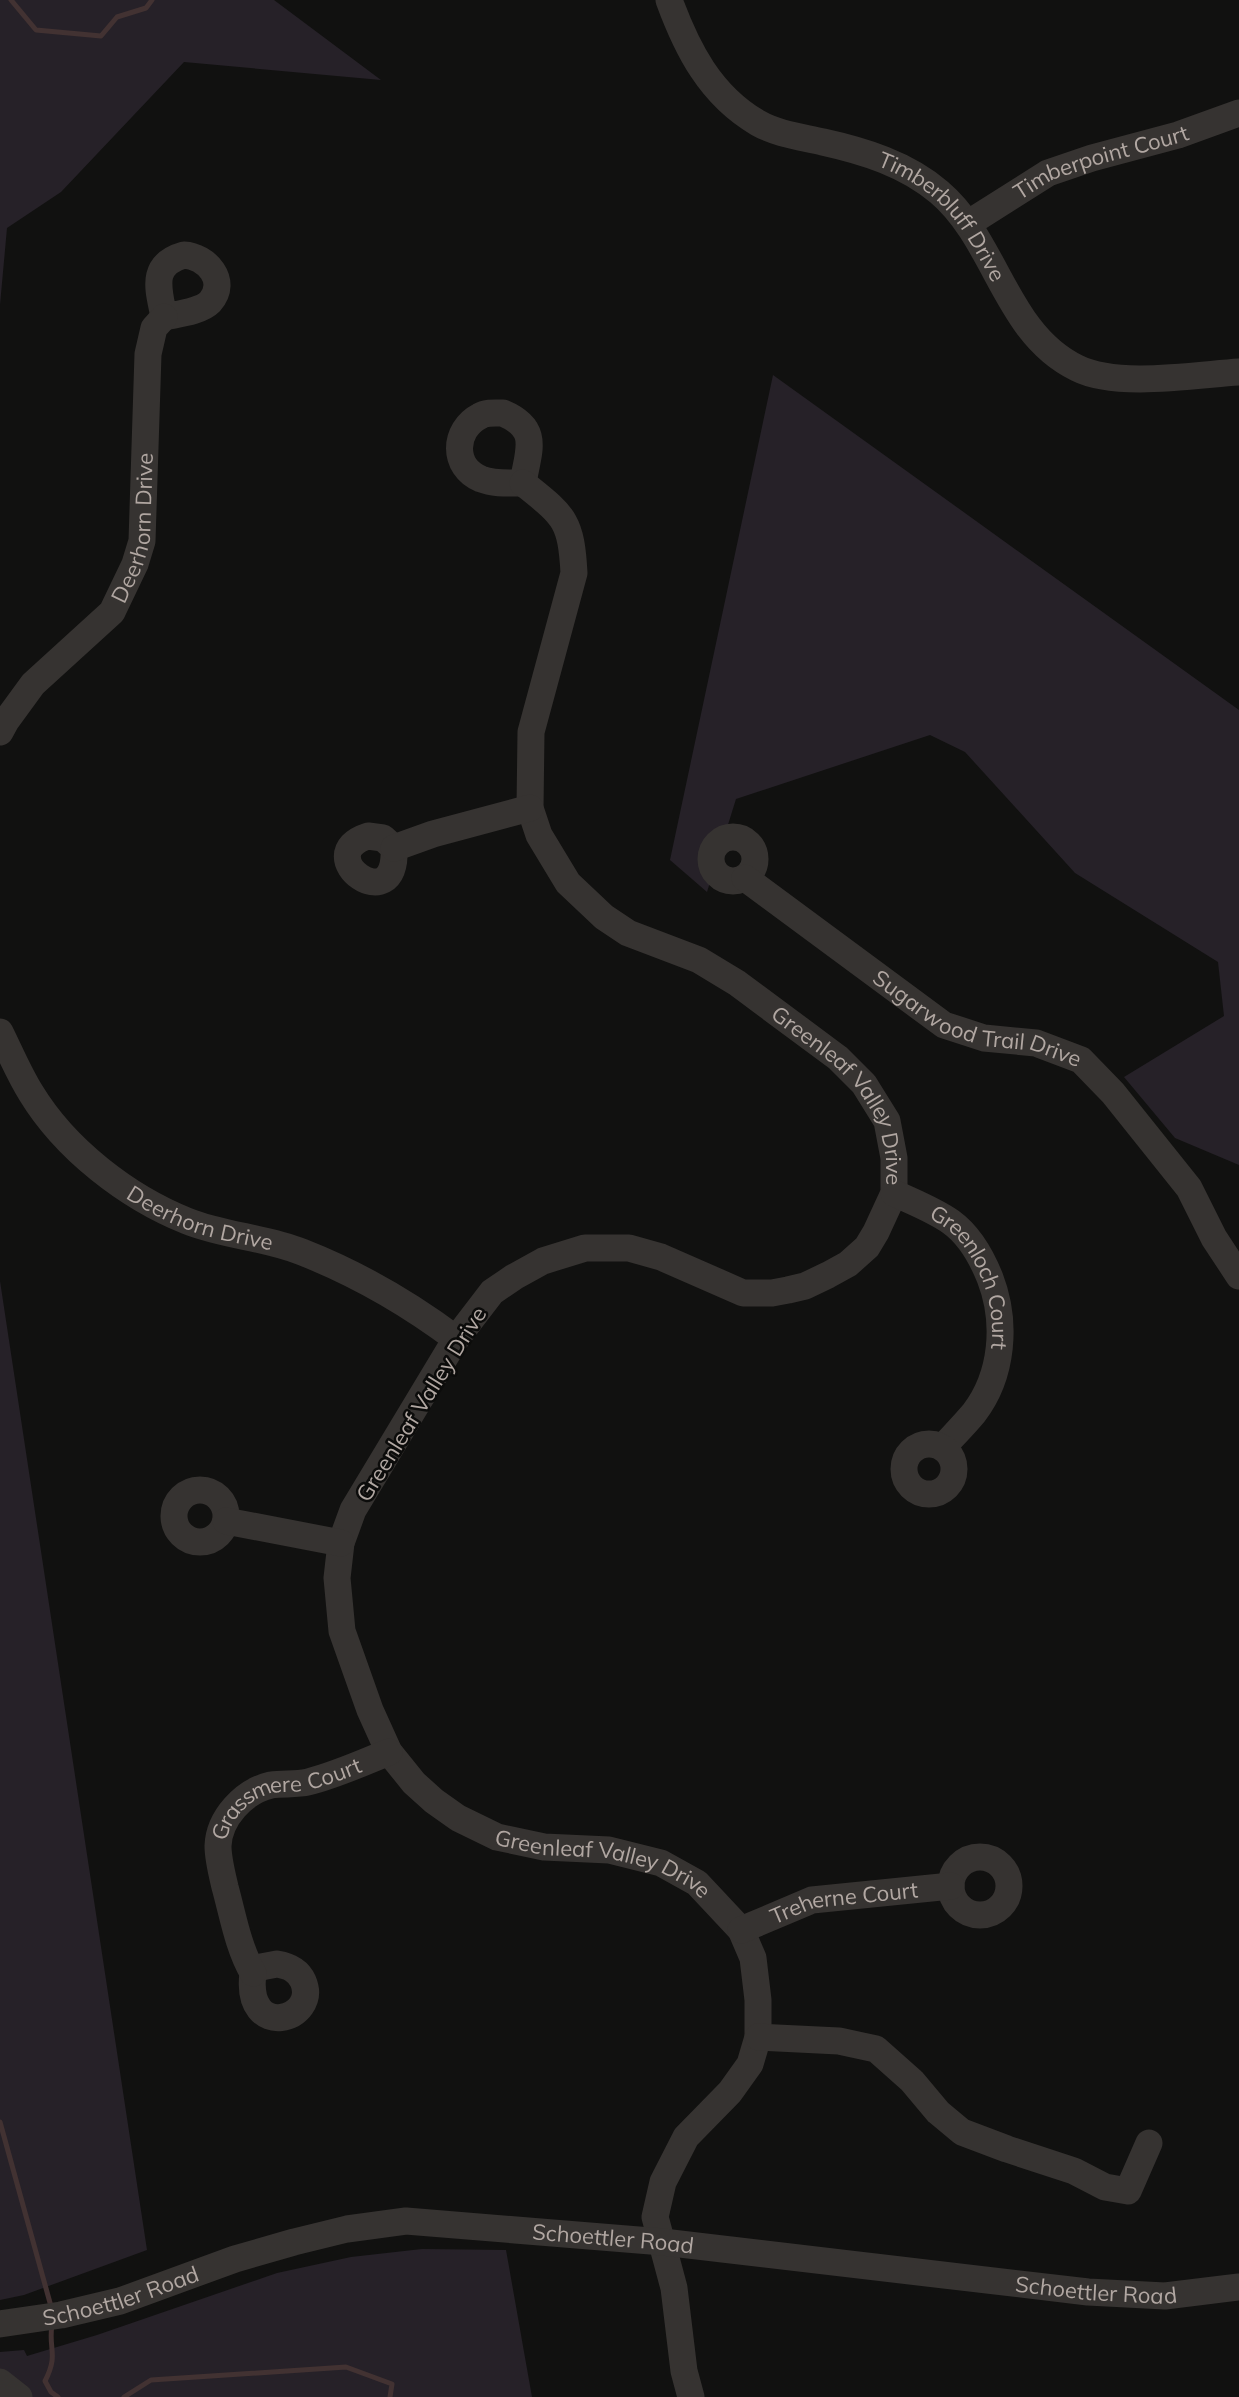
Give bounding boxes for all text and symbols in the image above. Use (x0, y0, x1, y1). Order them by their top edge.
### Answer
street label: Timberpoint Court (1008, 118, 1193, 205)
street label: Timberbluff Drive (875, 145, 1012, 286)
street label: Deerhorn Drive (105, 452, 159, 607)
street label: Sugarwood Trail Drive (867, 963, 1086, 1073)
street label: Greenleaf Valley Drive (766, 999, 908, 1185)
street label: Deerhorn Drive (122, 1179, 276, 1256)
street label: Greenloch Court (925, 1198, 1014, 1351)
street label: Greenleaf Valley Drive (350, 1301, 492, 1507)
street label: Grassmere Court (205, 1751, 366, 1843)
street label: Greenleaf Valley Drive (492, 1823, 718, 1904)
street label: Treherne Court (766, 1875, 919, 1930)
street label: Schoettler Road (531, 2217, 695, 2260)
street label: Schoettler Road (40, 2259, 203, 2332)
street label: Schoettler Road (1014, 2270, 1179, 2310)

